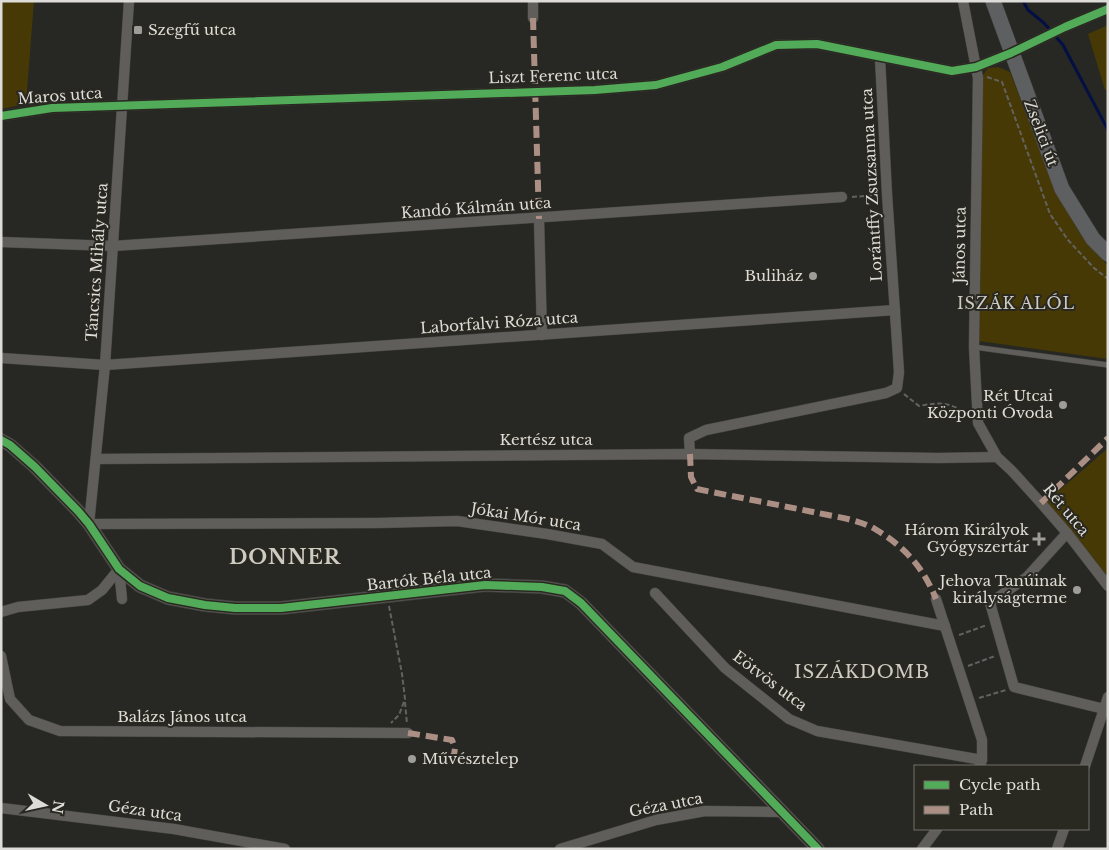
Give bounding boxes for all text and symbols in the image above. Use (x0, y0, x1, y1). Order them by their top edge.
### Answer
place label: Szegfű utca (148, 20, 237, 39)
marker: Szegfű utca (132, 24, 144, 36)
street label: Liszt Ferenc utca (488, 64, 619, 87)
street label: Maros utca (17, 83, 104, 108)
street label: Lorántffy Zsuzsanna utca (857, 87, 886, 282)
street label: Zselici út (1020, 97, 1063, 169)
street label: Táncsics Mihály utca (81, 181, 112, 342)
street label: Kandó Kálmán utca (400, 193, 552, 222)
street label: János utca (949, 206, 970, 286)
place label: Buliház (745, 266, 803, 285)
marker: Buliház (807, 270, 819, 282)
district label: ISZÁK ALÓL (957, 293, 1075, 313)
street label: Laborfalvi Róza utca (419, 307, 579, 337)
place label: Rét Utcai Központi Óvoda (927, 386, 1054, 422)
marker: Rét Utcai Központi Óvoda (1057, 399, 1069, 411)
street label: Kertész utca (500, 430, 593, 449)
street label: Rét utca (1039, 480, 1094, 540)
street label: Jókai Mór utca (468, 498, 583, 535)
place label: Három Királyok Gyógyszertár (904, 520, 1030, 556)
marker: Három Királyok Gyógyszertár (1033, 533, 1045, 545)
district label: DONNER (229, 545, 341, 569)
street label: Bartók Béla utca (366, 562, 493, 594)
place label: Jehova Tanúinak királyságterme (938, 571, 1068, 607)
marker: Jehova Tanúinak királyságterme (1071, 584, 1083, 596)
street label: Eötvös utca (729, 646, 812, 715)
district label: ISZÁKDOMB (794, 660, 930, 683)
street label: Balázs János utca (117, 707, 247, 726)
place label: Művésztelep (422, 749, 519, 768)
marker: Művésztelep (406, 753, 418, 765)
legend (914, 765, 1089, 830)
text: Cycle path (959, 775, 1041, 794)
north arrow (20, 780, 70, 830)
street label: Géza utca (628, 788, 705, 821)
street label: Géza utca (107, 796, 184, 825)
text: N (48, 799, 68, 815)
text: Path (959, 800, 993, 819)

